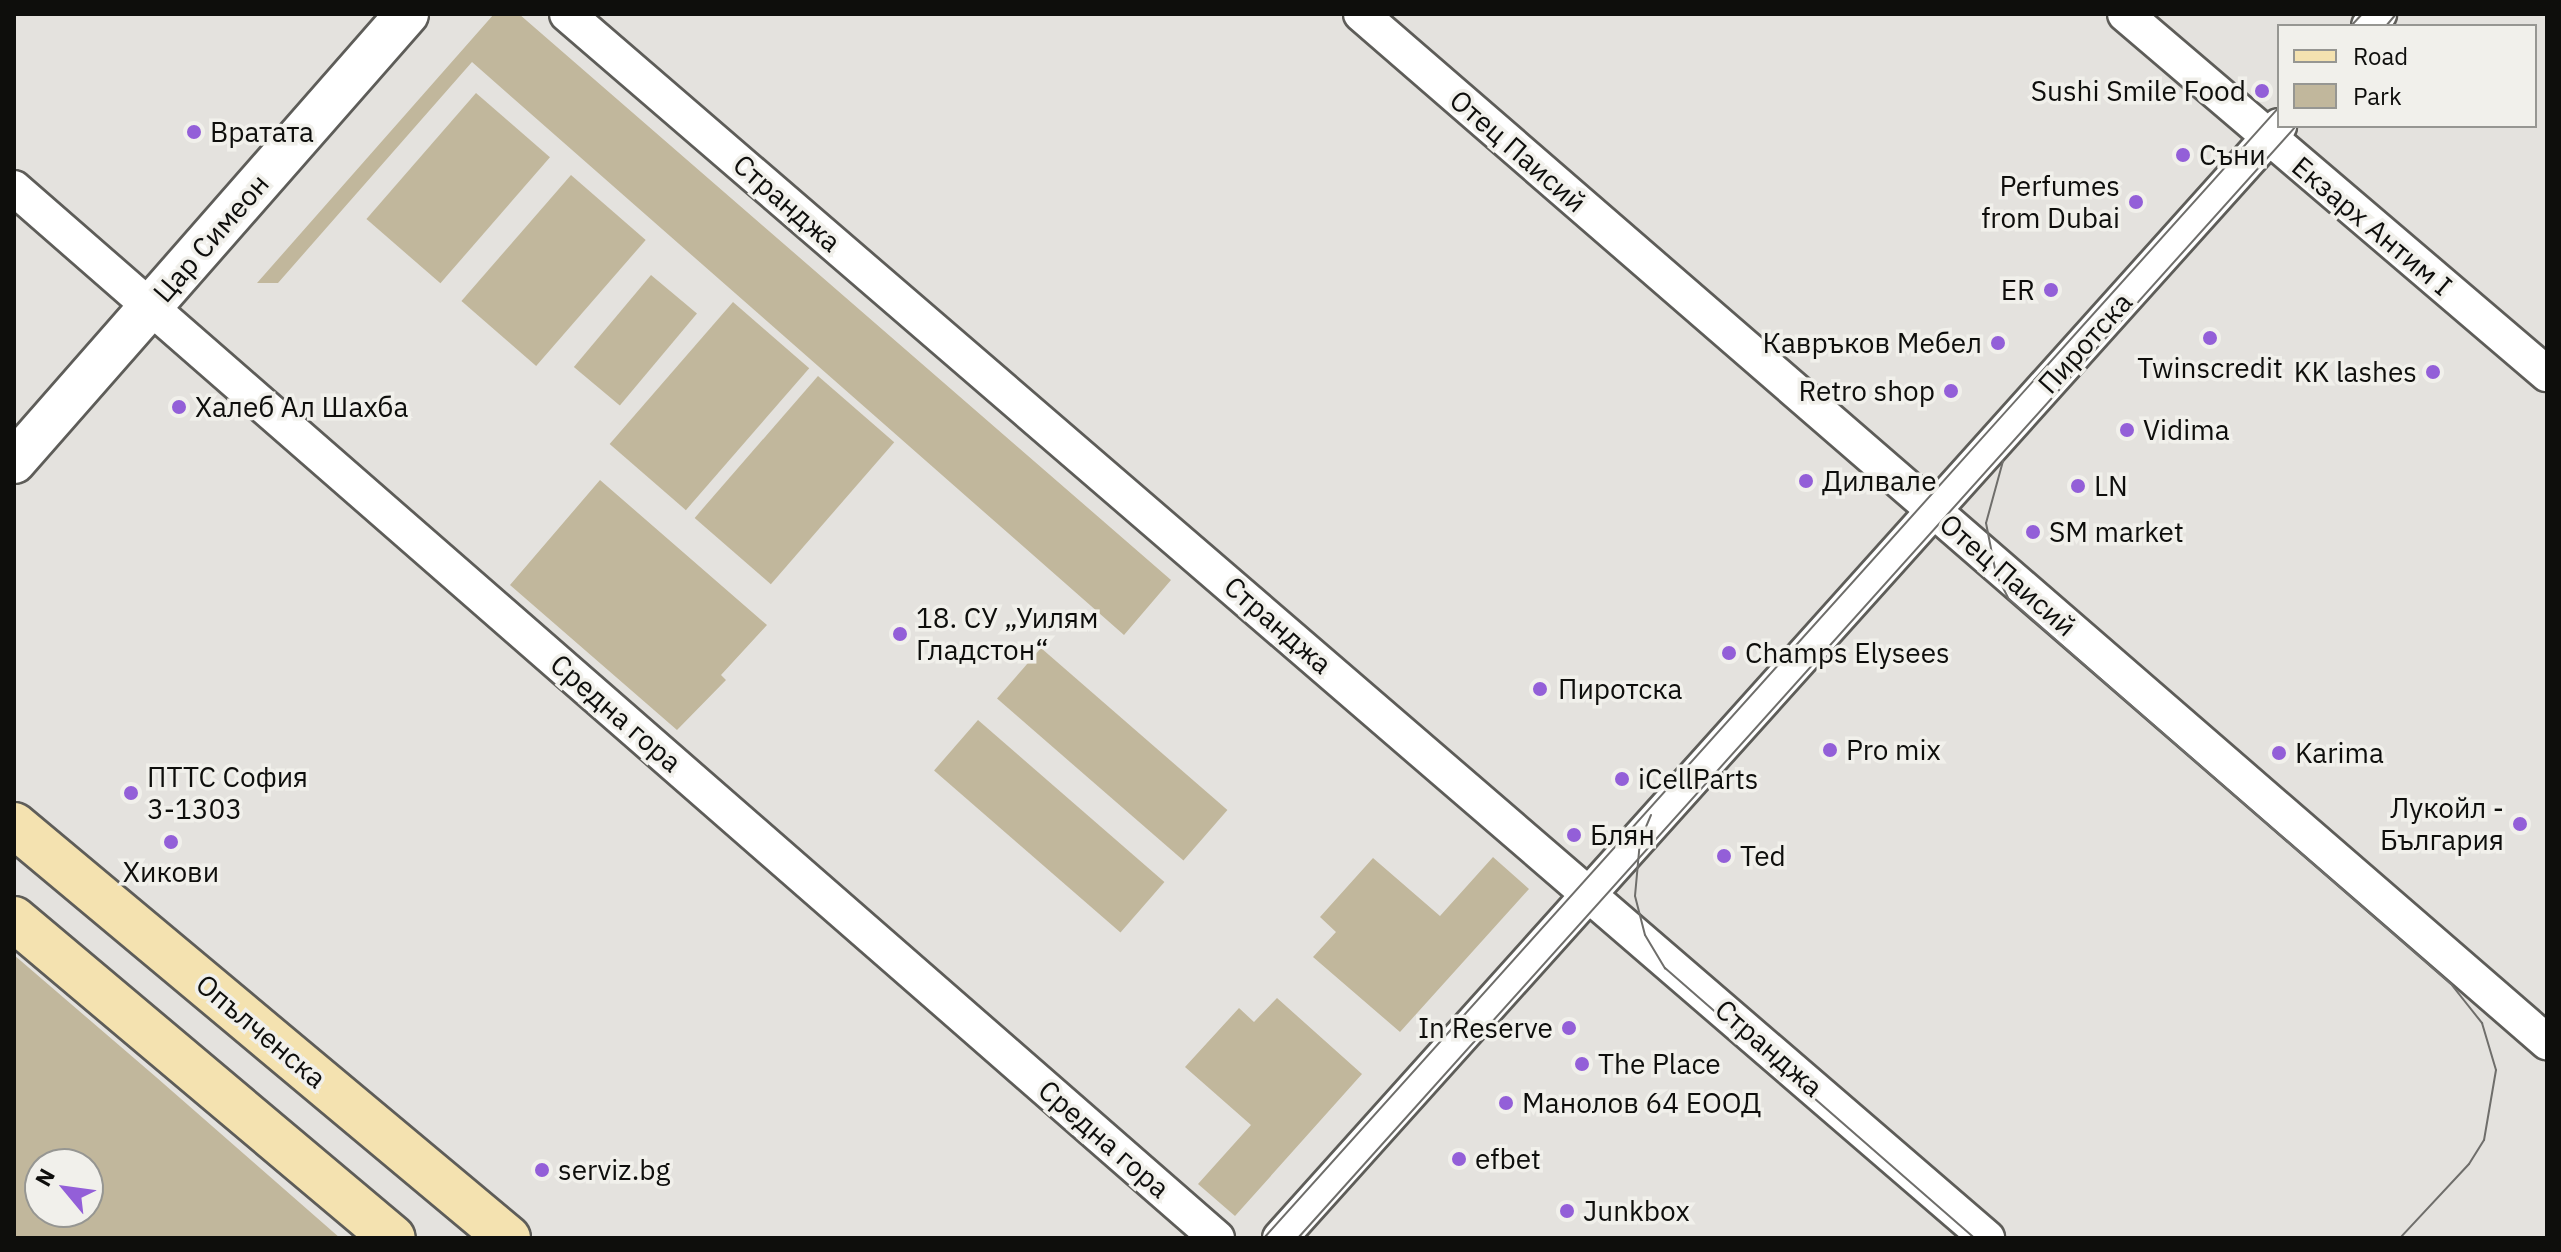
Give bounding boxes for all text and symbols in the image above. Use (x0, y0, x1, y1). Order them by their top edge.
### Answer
legend (2277, 24, 2537, 128)
text: Road (2353, 40, 2408, 72)
place label: Sushi Smile Food (2031, 74, 2246, 108)
text: Park (2353, 80, 2402, 112)
marker: Sushi Smile Food (2253, 82, 2271, 100)
street label: Отец Паисий (1443, 83, 1593, 219)
place label: Вратата (210, 115, 314, 149)
marker: Вратата (185, 123, 203, 141)
place label: Съни (2199, 138, 2266, 172)
marker: Съни (2174, 146, 2192, 164)
street label: Странджа (726, 147, 848, 259)
street label: Екзарх Антим I (2285, 149, 2459, 303)
street label: Цар Симеон (146, 167, 276, 309)
place label: Perfumes from Dubai (1981, 169, 2120, 235)
marker: Perfumes from Dubai (2127, 193, 2145, 211)
place label: ER (2001, 273, 2035, 307)
marker: ER (2042, 281, 2060, 299)
street label: Пиротска (2031, 286, 2139, 400)
place label: Кавръков Мебел (1763, 326, 1982, 360)
marker: Twinscredit (2201, 329, 2219, 347)
marker: Кавръков Мебел (1989, 334, 2007, 352)
place label: Twinscredit (2137, 351, 2283, 385)
place label: KK lashes (2294, 355, 2417, 389)
marker: KK lashes (2424, 363, 2442, 381)
place label: Retro shop (1798, 374, 1935, 408)
marker: Retro shop (1942, 382, 1960, 400)
place label: Халеб Ал Шахба (195, 390, 408, 424)
marker: Халеб Ал Шахба (170, 398, 188, 416)
place label: Vidima (2143, 413, 2230, 447)
marker: Vidima (2118, 421, 2136, 439)
place label: Дилвале (1822, 464, 1937, 498)
place label: LN (2094, 469, 2128, 503)
marker: Дилвале (1797, 472, 1815, 490)
marker: LN (2069, 477, 2087, 495)
street label: Отец Паисий (1933, 507, 2083, 643)
place label: SM market (2049, 515, 2184, 549)
marker: SM market (2024, 523, 2042, 541)
street label: Странджа (1217, 569, 1339, 681)
place label: 18. СУ „Уилям Гладстон“ (916, 601, 1099, 667)
marker: 18. СУ „Уилям Гладстон“ (891, 625, 909, 643)
place label: Champs Elysees (1745, 636, 1950, 670)
marker: Champs Elysees (1720, 644, 1738, 662)
street label: Средна гора (544, 647, 688, 779)
place label: Пиротска (1558, 672, 1682, 706)
marker: Пиротска (1529, 678, 1551, 700)
place label: Pro mix (1846, 733, 1941, 767)
place label: Karima (2295, 736, 2384, 770)
marker: Pro mix (1821, 741, 1839, 759)
marker: Karima (2270, 744, 2288, 762)
place label: ПТТС София 3-1303 (147, 760, 308, 826)
place label: iCellParts (1638, 762, 1758, 796)
marker: iCellParts (1613, 770, 1631, 788)
marker: ПТТС София 3-1303 (122, 784, 140, 802)
place label: Лукойл - България (2380, 791, 2504, 857)
marker: Лукойл - България (2511, 815, 2529, 833)
place label: Блян (1590, 818, 1655, 852)
marker: Блян (1565, 826, 1583, 844)
marker: Хикови (162, 833, 180, 851)
place label: Ted (1740, 839, 1786, 873)
marker: Ted (1715, 847, 1733, 865)
place label: Хикови (123, 855, 219, 889)
street label: Опълченска (189, 967, 333, 1095)
street label: Странджа (1708, 992, 1830, 1104)
place label: In Reserve (1418, 1011, 1553, 1045)
marker: In Reserve (1560, 1019, 1578, 1037)
place label: The Place (1598, 1047, 1721, 1081)
marker: The Place (1573, 1055, 1591, 1073)
street label: Средна гора (1032, 1073, 1176, 1205)
place label: Манолов 64 ЕООД (1522, 1086, 1761, 1120)
marker: Манолов 64 ЕООД (1497, 1094, 1515, 1112)
place label: efbet (1475, 1142, 1541, 1176)
north arrow (24, 1148, 104, 1228)
marker: efbet (1450, 1150, 1468, 1168)
place label: serviz.bg (558, 1153, 670, 1187)
marker: serviz.bg (533, 1161, 551, 1179)
text: N (28, 1163, 61, 1191)
place label: Junkbox (1583, 1194, 1690, 1228)
marker: Junkbox (1558, 1202, 1576, 1220)

